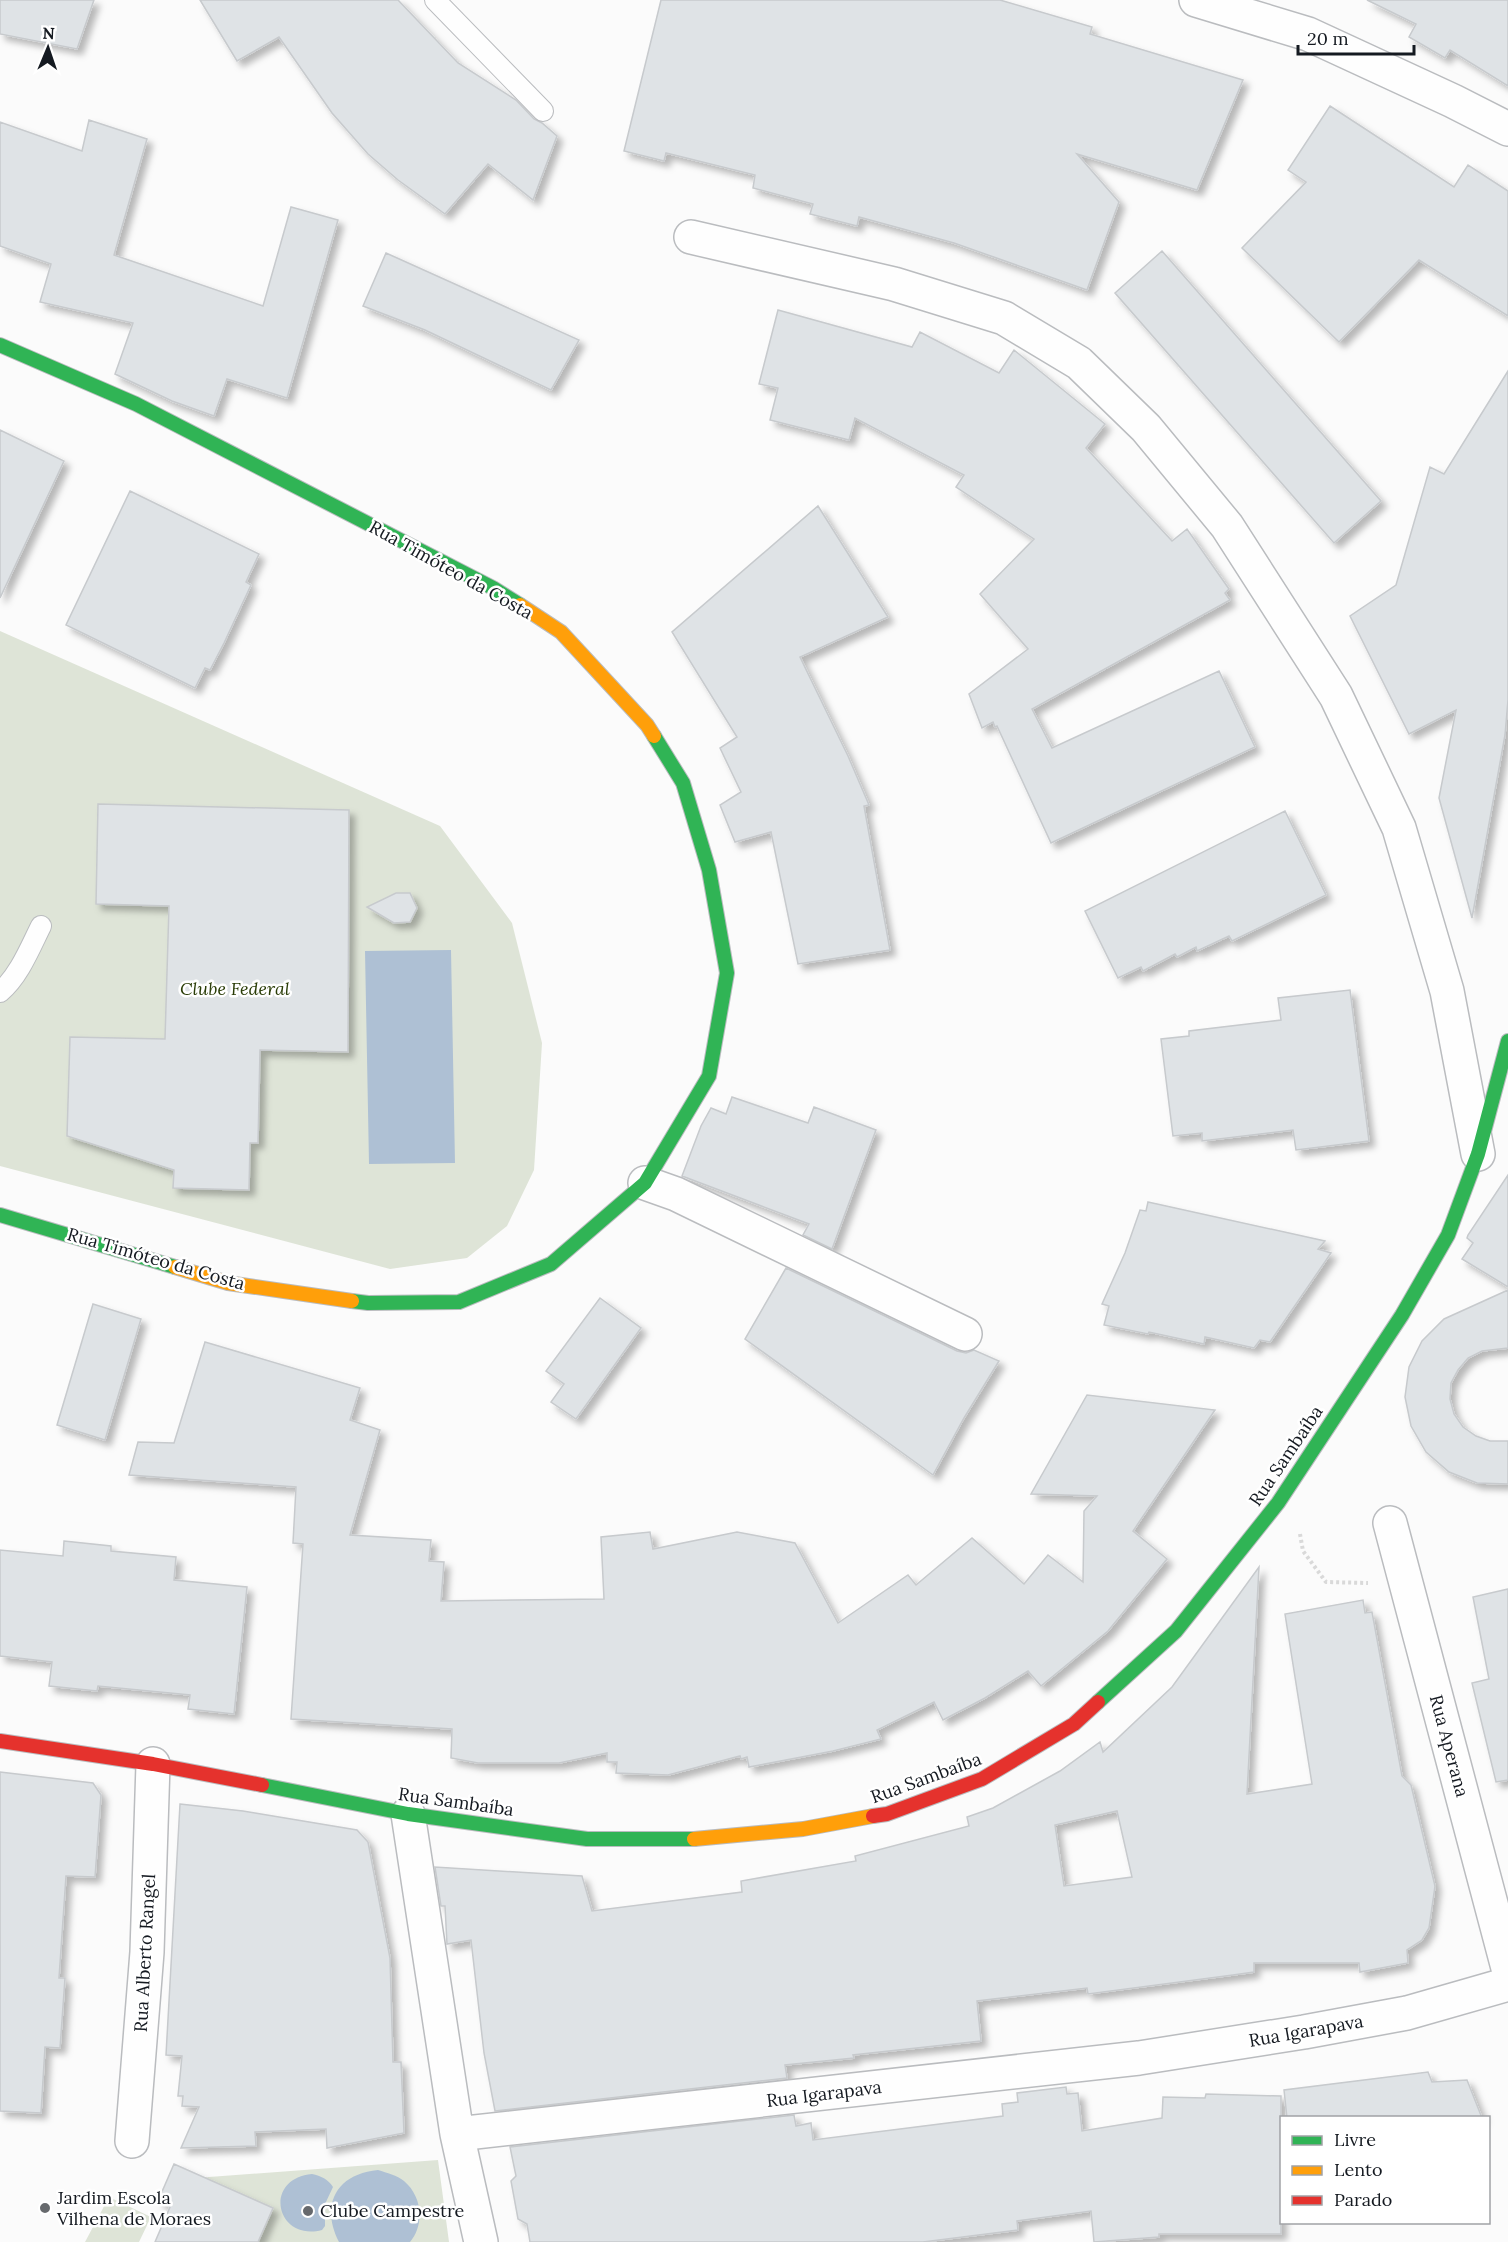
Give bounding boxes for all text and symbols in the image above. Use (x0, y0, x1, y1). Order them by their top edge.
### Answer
north arrow (18, 18, 78, 78)
scale bar (1298, 18, 1414, 56)
text: N (42, 23, 55, 43)
text: 20 m (1307, 27, 1349, 50)
street label: Rua Timóteo da Costa (365, 515, 537, 624)
park label: Clube Federal (180, 977, 290, 1000)
street label: Rua Timóteo da Costa (65, 1222, 248, 1295)
street label: Rua Sambaíba (1244, 1401, 1328, 1510)
street label: Rua Aperana (1425, 1692, 1474, 1800)
street label: Rua Sambaíba (867, 1747, 984, 1808)
street label: Rua Sambaíba (397, 1782, 515, 1821)
street label: Rua Alberto Rangel (129, 1873, 160, 2033)
street label: Rua Igarapava (1247, 2009, 1365, 2052)
street label: Rua Igarapava (765, 2075, 883, 2112)
legend (1280, 2116, 1490, 2224)
text: Livre (1334, 2128, 1376, 2151)
text: Lento (1334, 2158, 1382, 2181)
place label: Jardim Escola Vilhena de Moraes (56, 2186, 211, 2230)
text: Parado (1334, 2188, 1392, 2211)
place label: Clube Campestre (320, 2199, 465, 2222)
marker: Jardim Escola Vilhena de Moraes (38, 2201, 52, 2215)
marker: Clube Campestre (301, 2204, 315, 2218)

